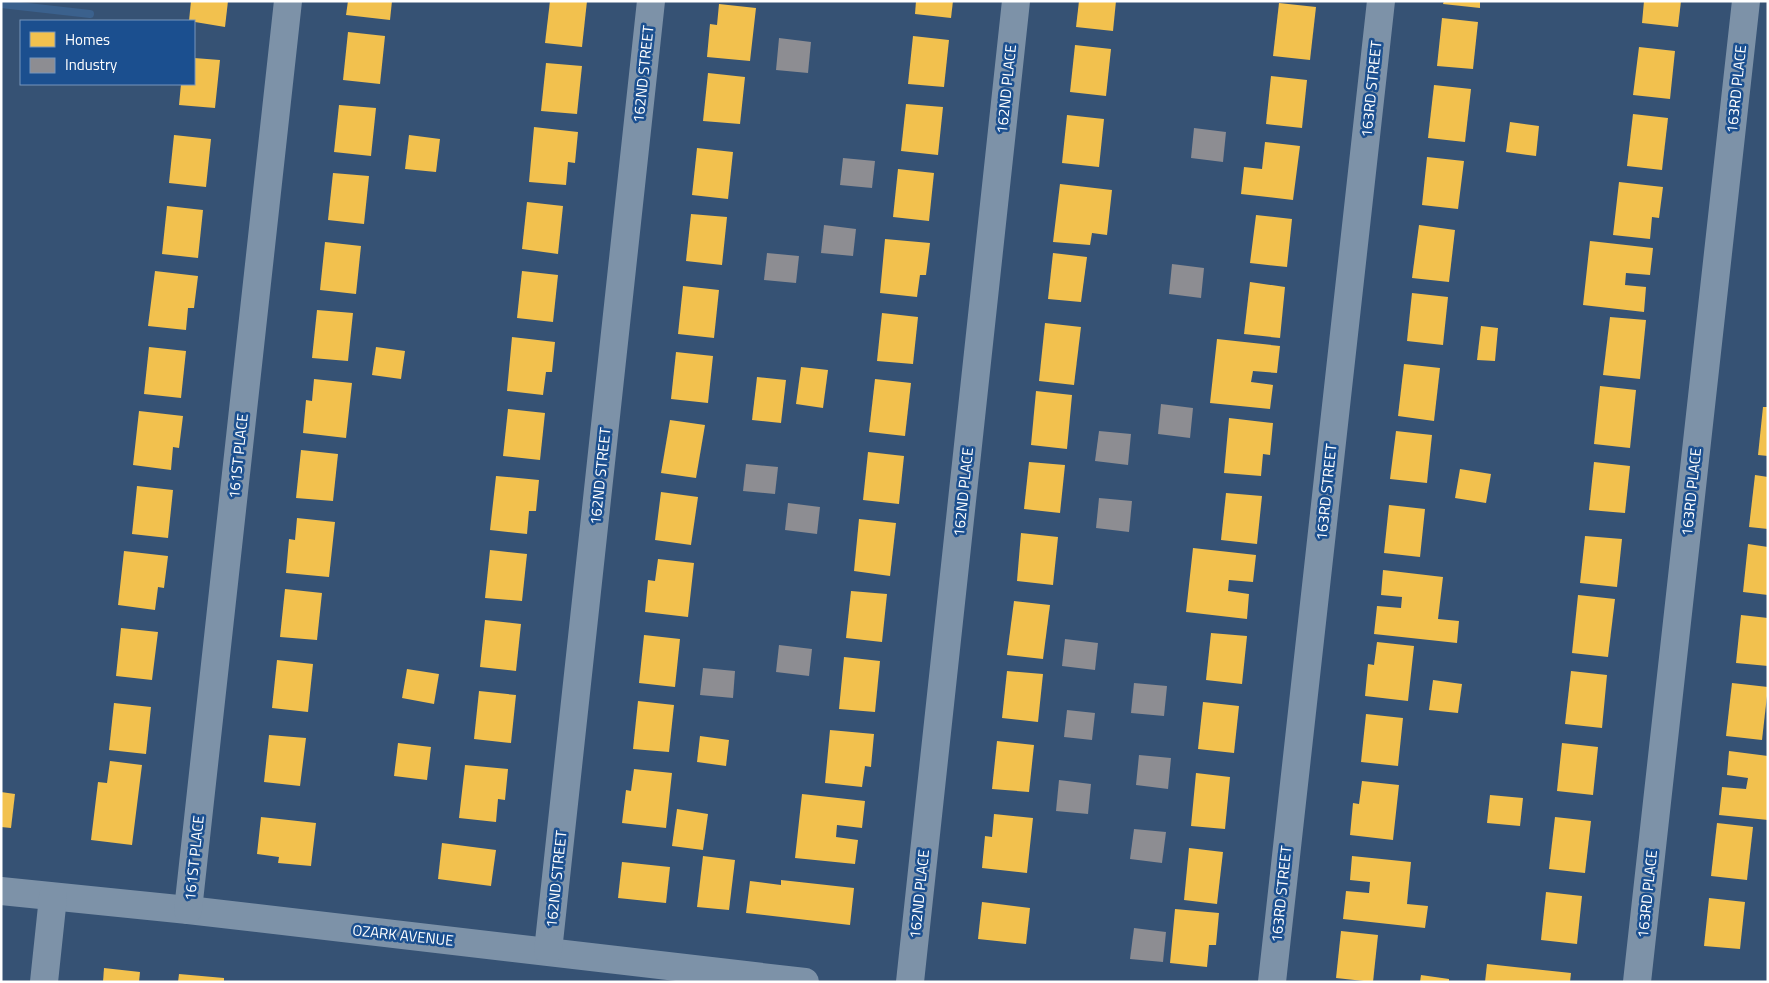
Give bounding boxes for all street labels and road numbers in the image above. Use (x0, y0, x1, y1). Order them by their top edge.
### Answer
street label: 162ND STREET (626, 24, 660, 124)
street label: 163RD STREET (1354, 39, 1388, 139)
street label: 162ND PLACE (990, 43, 1022, 135)
street label: 163RD PLACE (1720, 44, 1752, 134)
street label: 161ST PLACE (222, 412, 254, 500)
street label: 162ND STREET (583, 426, 617, 526)
street label: 163RD STREET (1309, 442, 1343, 542)
street label: 162ND PLACE (947, 446, 979, 538)
street label: 163RD PLACE (1675, 447, 1707, 537)
street label: 161ST PLACE (178, 814, 210, 902)
street label: 162ND STREET (539, 829, 573, 929)
street label: 163RD STREET (1264, 844, 1298, 944)
street label: 162ND PLACE (903, 848, 935, 940)
street label: 163RD PLACE (1631, 849, 1663, 939)
street label: OZARK AVENUE (351, 918, 455, 952)

